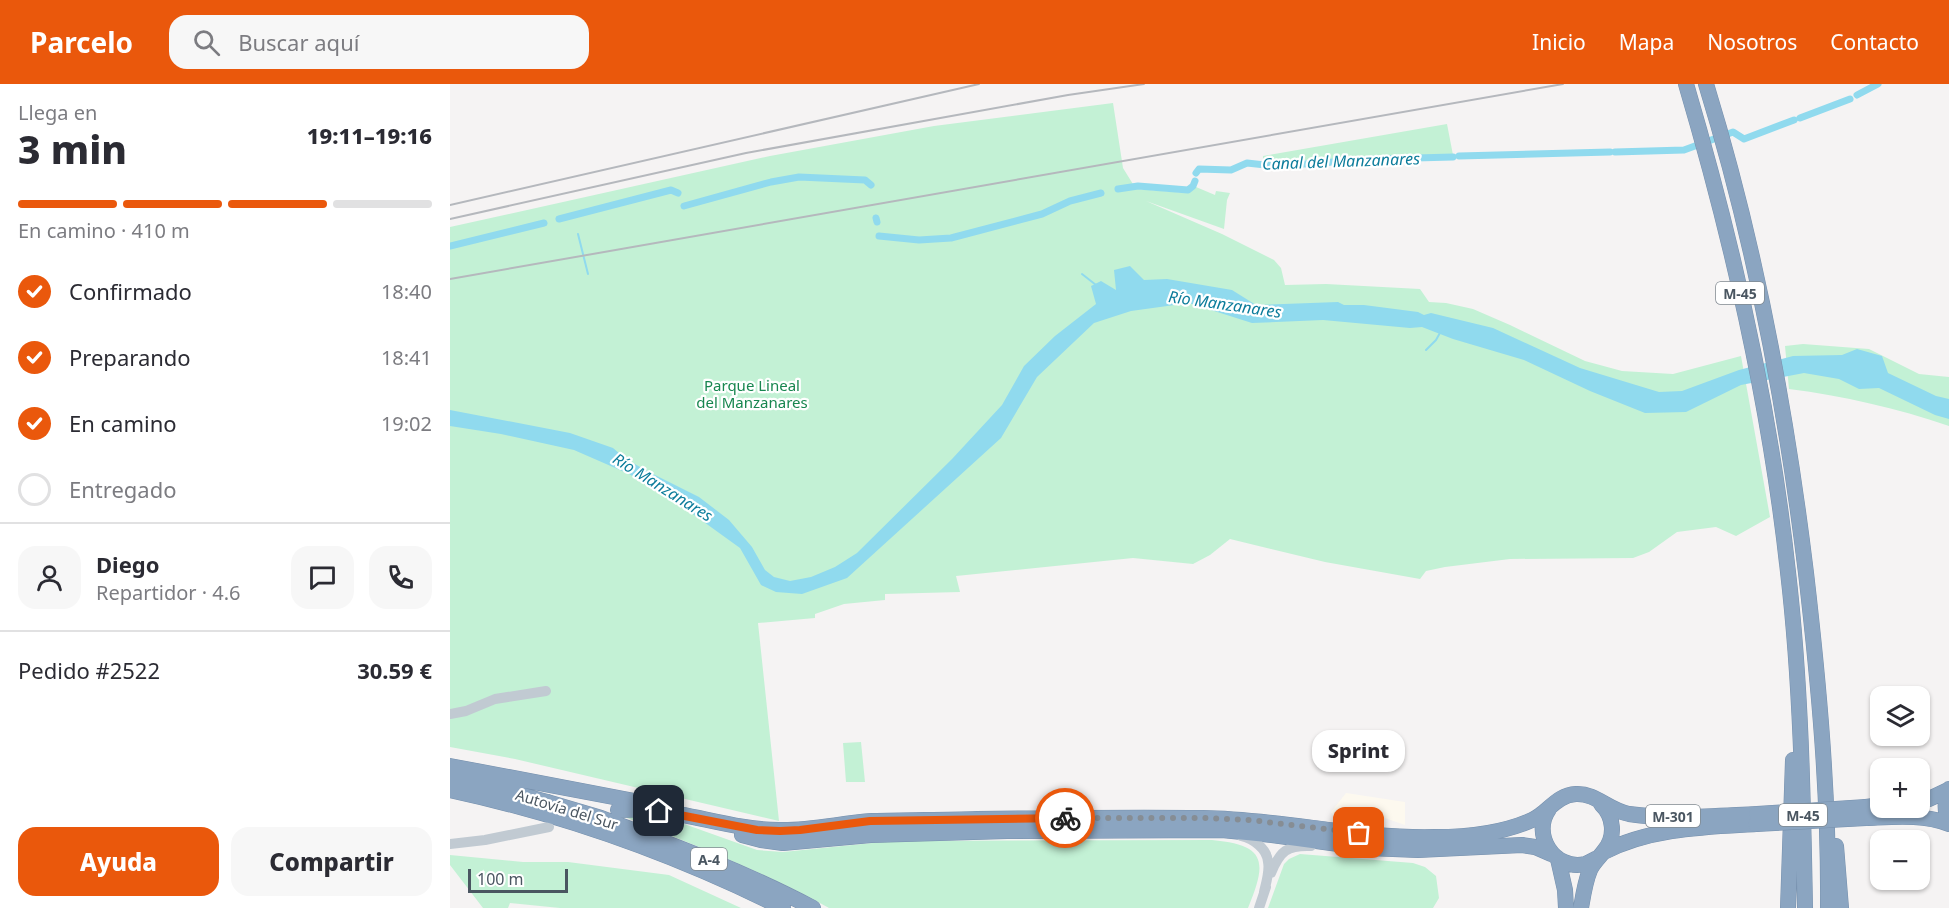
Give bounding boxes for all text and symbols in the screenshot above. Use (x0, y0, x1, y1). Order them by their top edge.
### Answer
search box (169, 15, 589, 69)
text: Parcelo (30, 23, 133, 61)
icon: search (190, 26, 223, 59)
text: Buscar aquí (238, 27, 359, 57)
text: Inicio (1532, 28, 1586, 56)
text: Mapa (1619, 28, 1674, 56)
text: Nosotros (1707, 28, 1797, 56)
text: Contacto (1830, 28, 1919, 56)
text: Llega en (18, 99, 97, 126)
text: 19:11–19:16 (307, 120, 432, 150)
text: 3 min (18, 122, 127, 175)
water label: Canal del Manzanares (1262, 147, 1420, 175)
text: En camino · 410 m (18, 217, 190, 244)
icon: check (18, 275, 51, 308)
text: Confirmado (69, 276, 192, 306)
text: 18:40 (381, 278, 432, 305)
road number: M-45 (1716, 282, 1764, 304)
water label: Río Manzanares (1167, 285, 1283, 323)
icon: check (18, 341, 51, 374)
text: Preparando (69, 342, 191, 372)
text: 18:41 (381, 344, 432, 371)
park label: Parque Lineal del Manzanares (696, 375, 808, 412)
icon: check (18, 407, 51, 440)
text: En camino (69, 408, 177, 438)
text: 19:02 (381, 410, 432, 437)
water label: Río Manzanares (609, 448, 717, 527)
text: Entregado (69, 474, 177, 504)
button: person (18, 546, 81, 609)
button: chat (291, 546, 354, 609)
button: phone (369, 546, 432, 609)
text: Diego (96, 549, 159, 579)
text: Repartidor · 4.6 (96, 579, 241, 606)
text: Pedido #2522 (18, 655, 160, 685)
text: 30.59 € (357, 655, 432, 685)
map controls (1870, 686, 1930, 890)
button: layers (1870, 686, 1930, 746)
callout: Sprint (1312, 731, 1406, 773)
text: Sprint (1328, 737, 1389, 764)
button: + (1870, 758, 1930, 818)
street label: Autovía del Sur (513, 784, 621, 834)
pin (633, 785, 684, 836)
courier (1035, 788, 1095, 848)
icon: home (642, 794, 675, 827)
icon: bike (1049, 802, 1082, 835)
road number: M-45 (1779, 804, 1827, 826)
road number: M-301 (1646, 805, 1700, 827)
pin (1333, 807, 1384, 858)
icon: bag (1342, 816, 1375, 849)
button: Ayuda (18, 827, 219, 896)
button: Compartir (231, 827, 432, 896)
button: − (1870, 830, 1930, 890)
road number: A-4 (691, 848, 727, 870)
scale bar (468, 866, 568, 894)
text: 100 m (477, 868, 524, 890)

